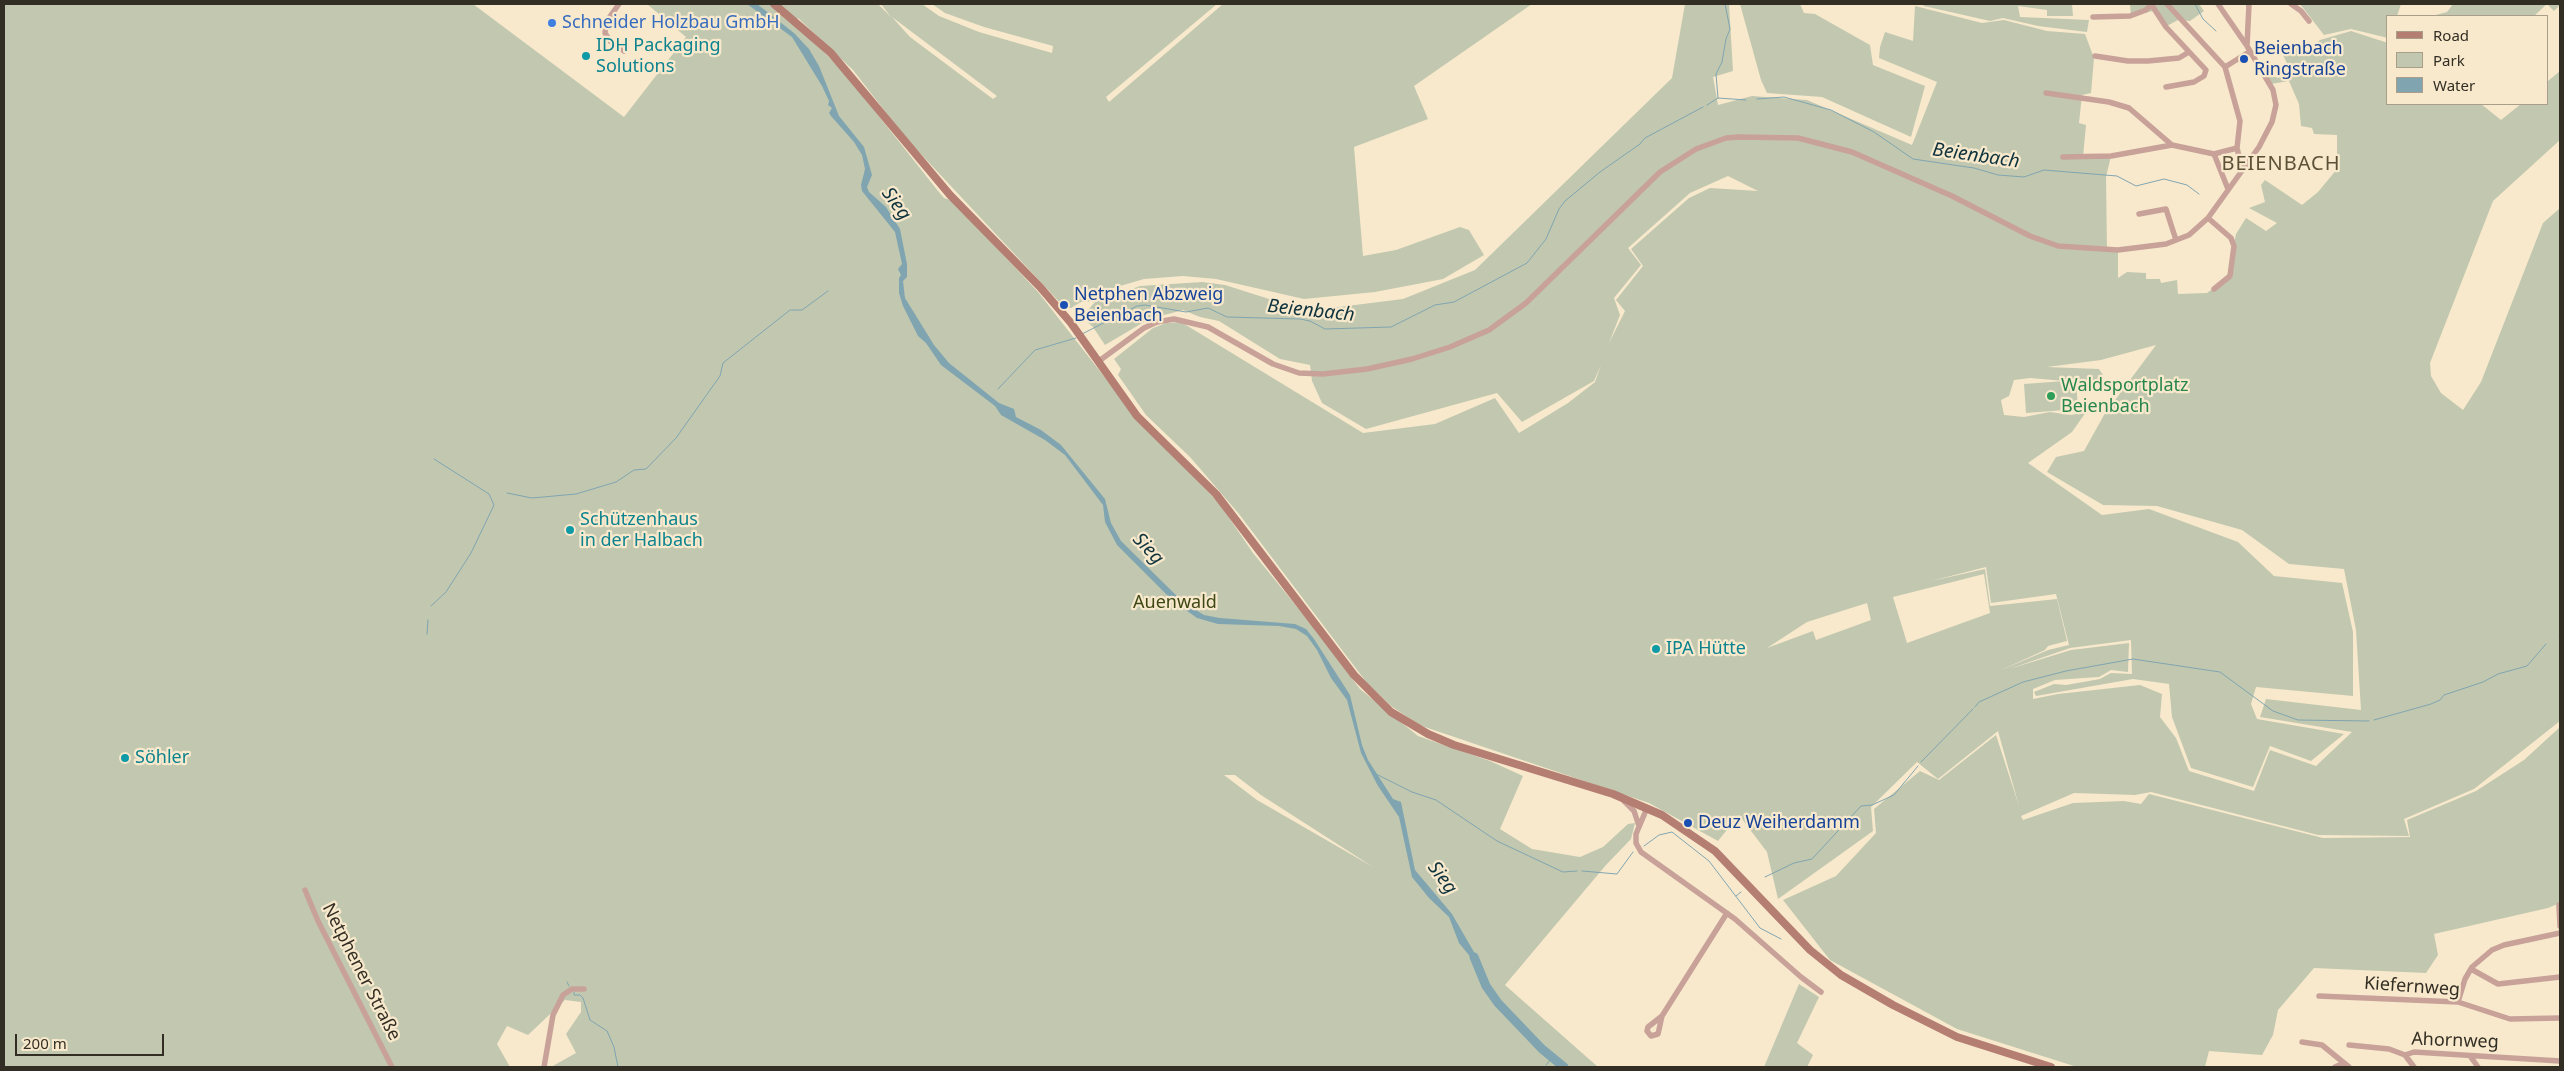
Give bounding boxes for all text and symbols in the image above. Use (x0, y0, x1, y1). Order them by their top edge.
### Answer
place label: Schneider Holzbau GmbH (562, 12, 780, 34)
legend (2386, 15, 2549, 105)
marker: Schneider Holzbau GmbH (546, 17, 558, 29)
text: Road (2433, 25, 2469, 45)
place label: IDH Packaging Solutions (596, 35, 721, 78)
place label: Beienbach Ringstraße (2254, 38, 2346, 80)
marker: IDH Packaging Solutions (580, 50, 592, 62)
text: Park (2433, 50, 2465, 70)
marker: Beienbach Ringstraße (2238, 53, 2250, 65)
text: Water (2433, 75, 2475, 95)
water label: Beienbach (1931, 139, 2021, 173)
district label: BEIENBACH (2220, 152, 2342, 176)
water label: Sieg (876, 183, 916, 225)
place label: Netphen Abzweig Beienbach (1074, 284, 1223, 326)
water label: Beienbach (1266, 295, 1356, 327)
marker: Netphen Abzweig Beienbach (1058, 299, 1070, 311)
place label: Waldsportplatz Beienbach (2061, 375, 2188, 418)
marker: Waldsportplatz Beienbach (2045, 390, 2057, 402)
place label: Schützenhaus in der Halbach (580, 509, 703, 552)
marker: Schützenhaus in der Halbach (564, 524, 576, 536)
water label: Sieg (1128, 528, 1168, 570)
park label: Auenwald (1133, 592, 1217, 614)
place label: IPA Hütte (1666, 638, 1746, 660)
marker: IPA Hütte (1650, 643, 1662, 655)
place label: Söhler (135, 747, 189, 769)
marker: Söhler (119, 752, 131, 764)
place label: Deuz Weiherdamm (1698, 812, 1860, 834)
marker: Deuz Weiherdamm (1682, 817, 1694, 829)
water label: Sieg (1422, 857, 1462, 899)
street label: Netphener Straße (317, 900, 405, 1044)
street label: Kiefernweg (2363, 973, 2461, 1001)
scale bar (18, 1024, 166, 1056)
street label: Ahornweg (2411, 1029, 2499, 1053)
text: 200 m (23, 1033, 67, 1053)

